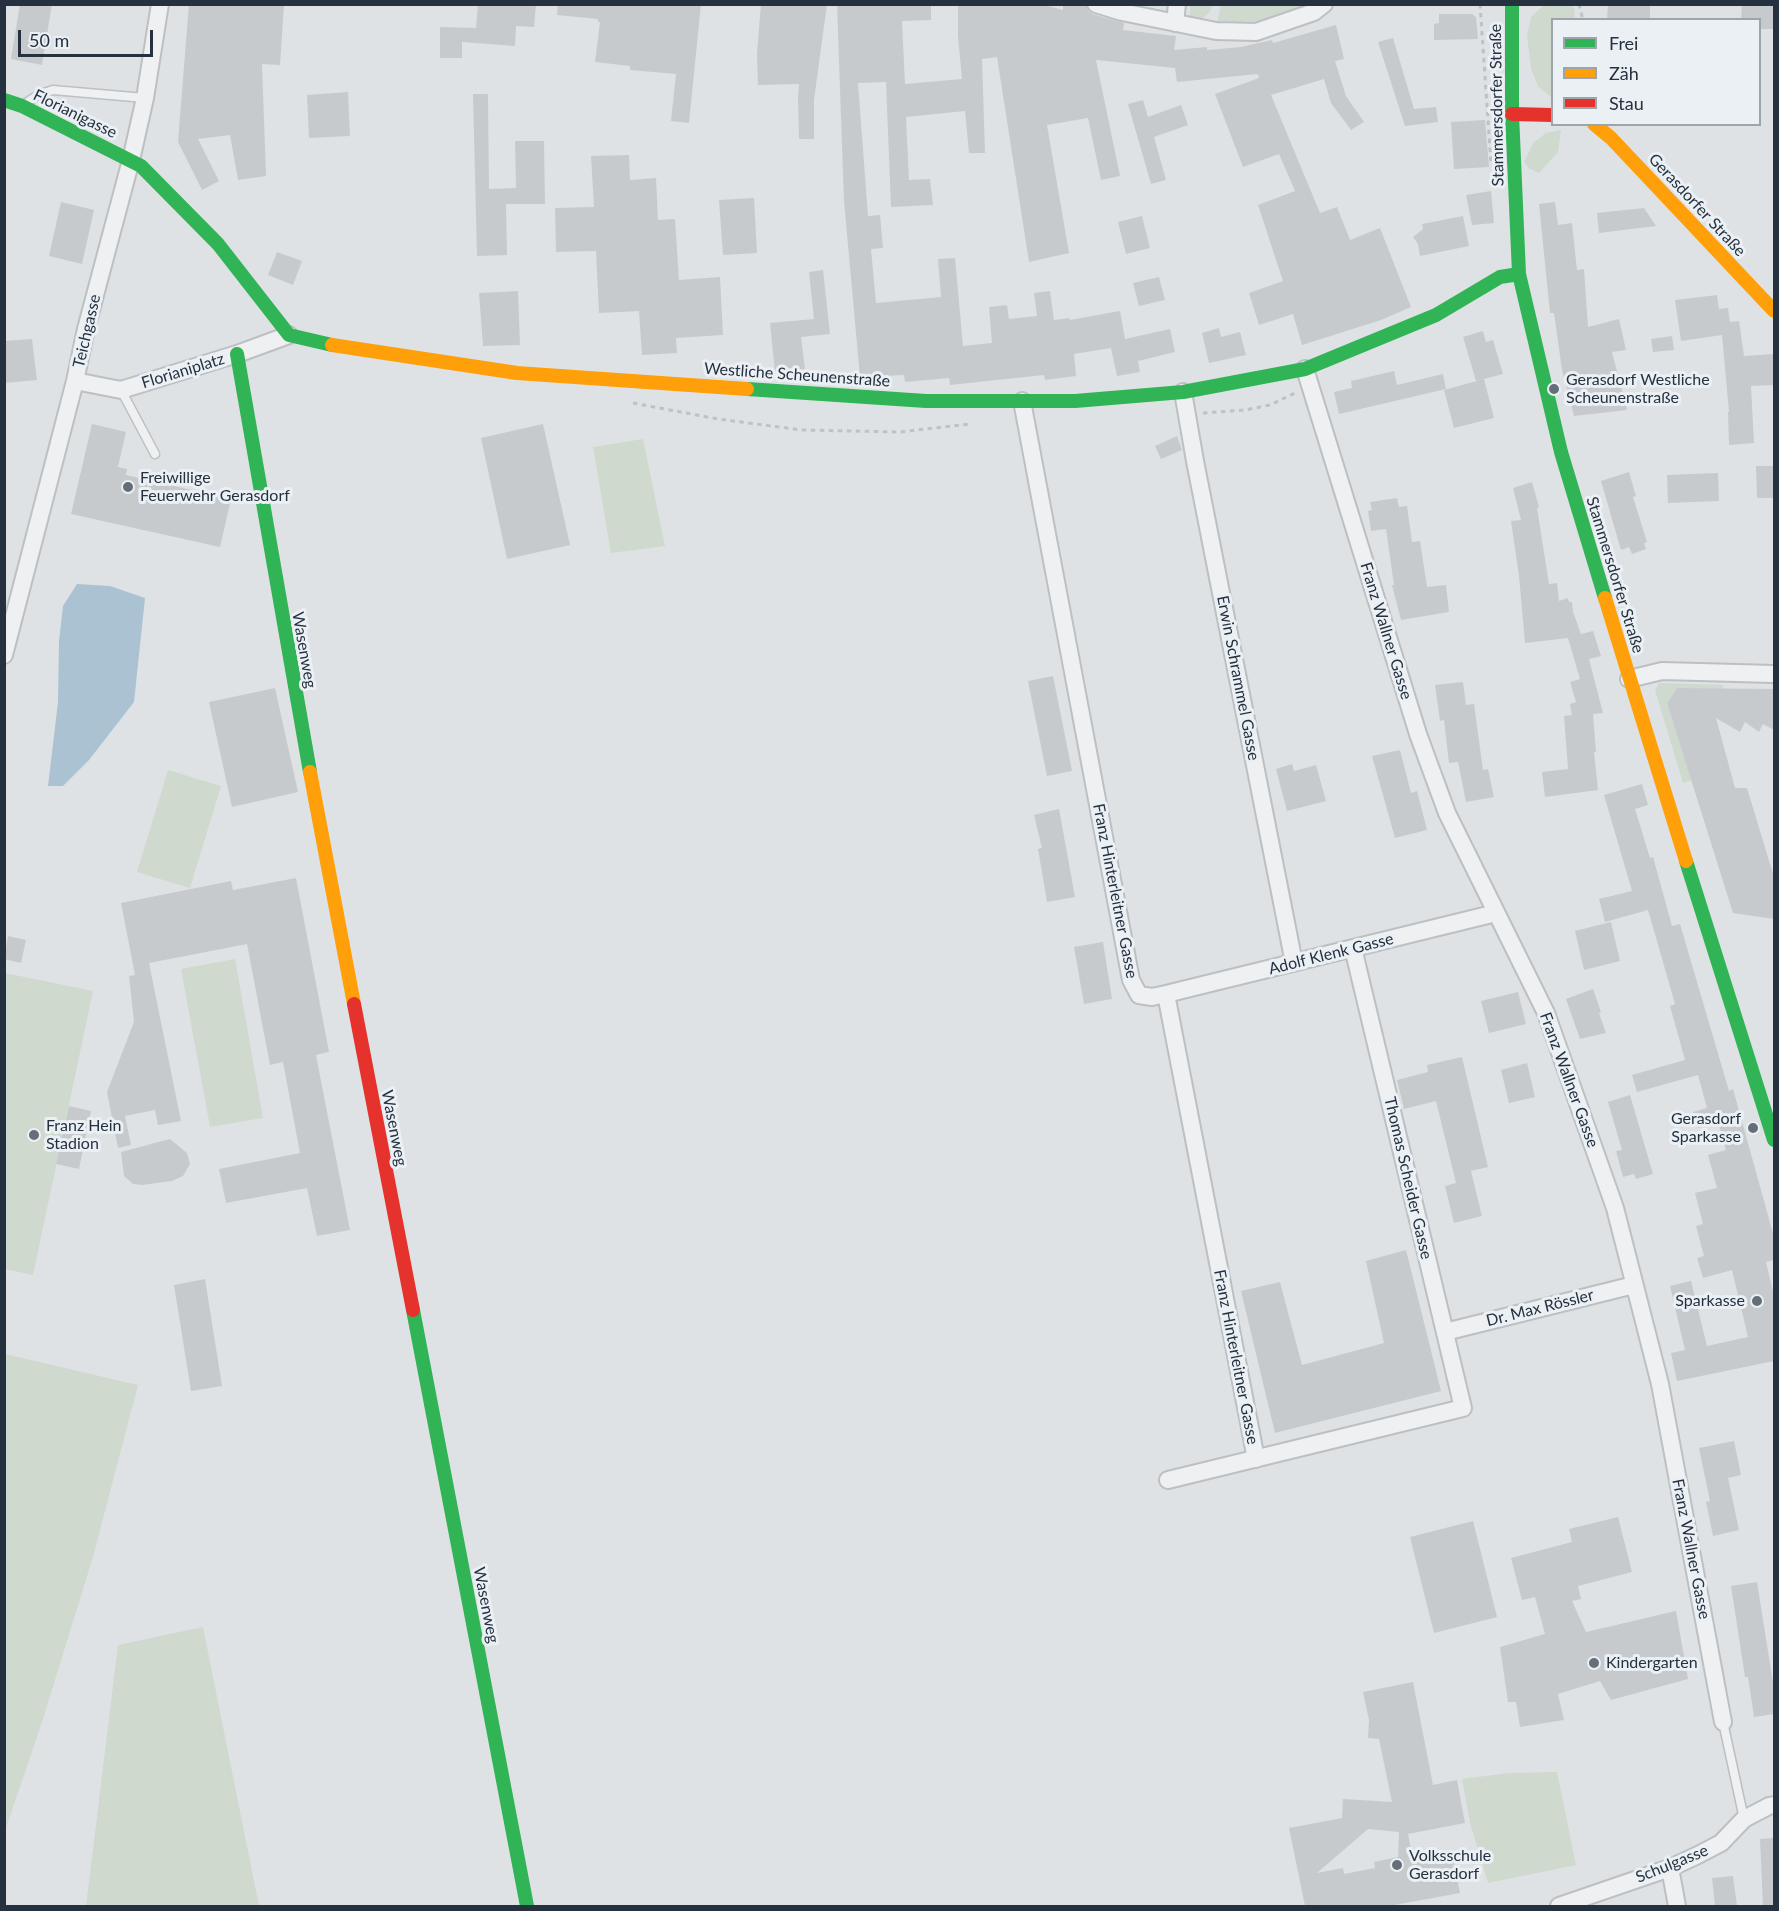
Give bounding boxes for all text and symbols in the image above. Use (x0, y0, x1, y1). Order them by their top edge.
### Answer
scale bar (21, 18, 156, 56)
legend (1551, 18, 1761, 126)
street label: Stammersdorfer Straße (1486, 24, 1508, 186)
text: 50 m (29, 29, 69, 51)
text: Frei (1609, 32, 1638, 54)
text: Zäh (1609, 62, 1639, 84)
street label: Florianigasse (30, 85, 120, 143)
text: Stau (1609, 92, 1644, 114)
street label: Gerasdorfer Straße (1644, 150, 1750, 260)
street label: Teichgasse (69, 292, 105, 370)
street label: Florianiplatz (139, 349, 227, 393)
street label: Westliche Scheunenstraße (703, 359, 891, 391)
place label: Gerasdorf Westliche Scheunenstraße (1566, 370, 1710, 408)
marker: Gerasdorf Westliche Scheunenstraße (1547, 382, 1561, 396)
place label: Freiwillige Feuerwehr Gerasdorf (140, 468, 290, 506)
marker: Freiwillige Feuerwehr Gerasdorf (121, 480, 135, 494)
street label: Stammersdorfer Straße (1582, 495, 1648, 655)
street label: Franz Wallner Gasse (1356, 560, 1416, 702)
street label: Erwin Schrammel Gasse (1213, 594, 1263, 762)
street label: Wasenweg (288, 610, 320, 690)
street label: Franz Hinterleitner Gasse (1089, 802, 1141, 980)
street label: Adolf Klenk Gasse (1267, 929, 1395, 979)
street label: Franz Wallner Gasse (1536, 1010, 1602, 1150)
street label: Wasenweg (377, 1088, 411, 1168)
street label: Thomas Scheider Gasse (1380, 1095, 1436, 1261)
place label: Gerasdorf Sparkasse (1671, 1109, 1741, 1147)
place label: Franz Hein Stadion (46, 1116, 121, 1154)
marker: Gerasdorf Sparkasse (1746, 1121, 1760, 1135)
marker: Franz Hein Stadion (27, 1128, 41, 1142)
street label: Franz Hinterleitner Gasse (1210, 1268, 1262, 1446)
street label: Dr. Max Rössler (1484, 1285, 1596, 1331)
place label: Sparkasse (1675, 1291, 1745, 1311)
marker: Sparkasse (1750, 1294, 1764, 1308)
street label: Franz Wallner Gasse (1668, 1477, 1714, 1621)
street label: Wasenweg (469, 1565, 503, 1645)
place label: Kindergarten (1606, 1653, 1698, 1673)
marker: Kindergarten (1587, 1656, 1601, 1670)
street label: Schulgasse (1633, 1841, 1711, 1887)
place label: Volksschule Gerasdorf (1409, 1846, 1491, 1884)
marker: Volksschule Gerasdorf (1390, 1858, 1404, 1872)

